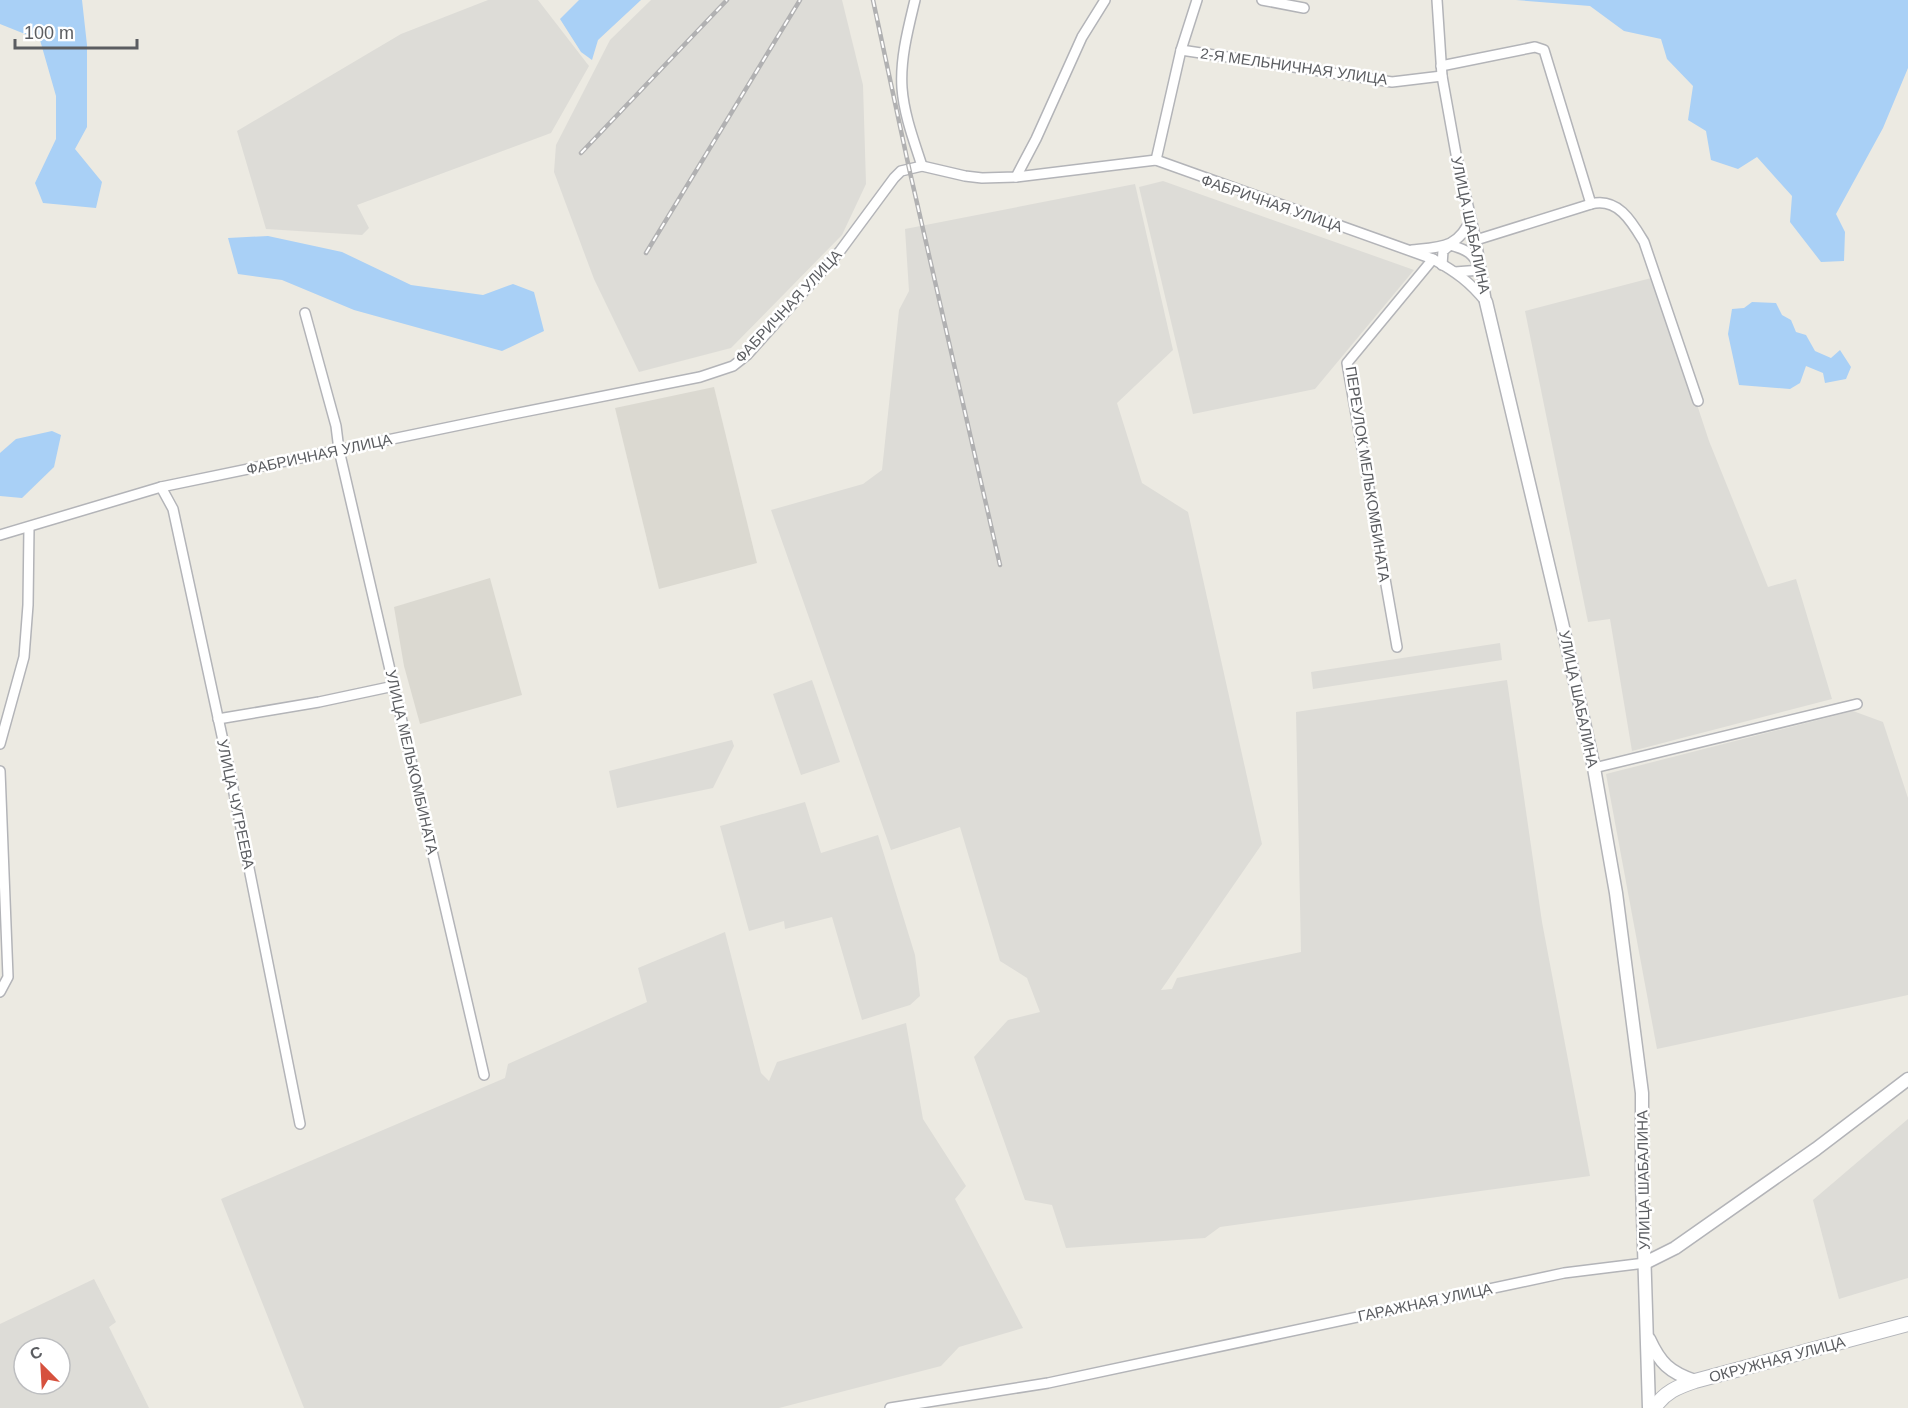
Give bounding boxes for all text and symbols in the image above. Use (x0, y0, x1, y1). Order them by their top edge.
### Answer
scale bar (15, 12, 136, 50)
text: 100 m (24, 23, 74, 43)
street label: 2-Я МЕЛЬНИЧНАЯ УЛИЦА (1199, 44, 1389, 88)
street label: УЛИЦА ШАБАЛИНА (1448, 155, 1494, 295)
street label: ФАБРИЧНАЯ УЛИЦА (1199, 171, 1345, 235)
street label: ФАБРИЧНАЯ УЛИЦА (731, 246, 845, 366)
street label: ПЕРЕУЛОК МЕЛЬКОМБИНАТА (1343, 365, 1393, 583)
street label: ФАБРИЧНАЯ УЛИЦА (245, 430, 393, 478)
street label: УЛИЦА ШАБАЛИНА (1556, 629, 1602, 769)
street label: УЛИЦА МЕЛЬКОМБИНАТА (382, 668, 442, 856)
street label: УЛИЦА ЧУГРЕЕВА (214, 738, 258, 870)
street label: УЛИЦА ШАБАЛИНА (1633, 1110, 1653, 1250)
street label: ГАРАЖНАЯ УЛИЦА (1356, 1279, 1494, 1325)
street label: ОКРУЖНАЯ УЛИЦА (1707, 1333, 1847, 1385)
north arrow (12, 1336, 72, 1396)
text: С (27, 1342, 45, 1363)

